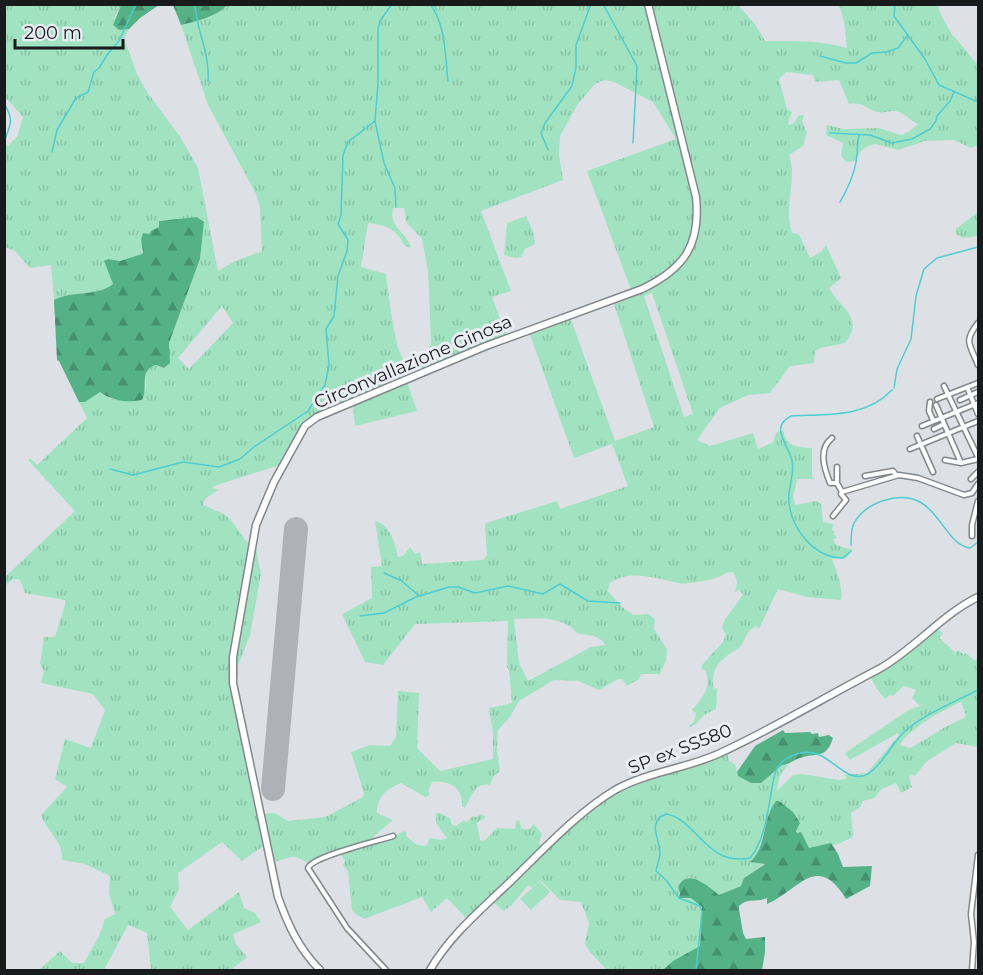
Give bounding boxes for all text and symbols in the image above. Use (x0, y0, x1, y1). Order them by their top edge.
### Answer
scale bar (15, 12, 123, 50)
text: 200 m (24, 22, 82, 44)
street label: Circonvallazione Ginosa (311, 310, 515, 414)
street label: SP ex SS580 (625, 719, 735, 779)

